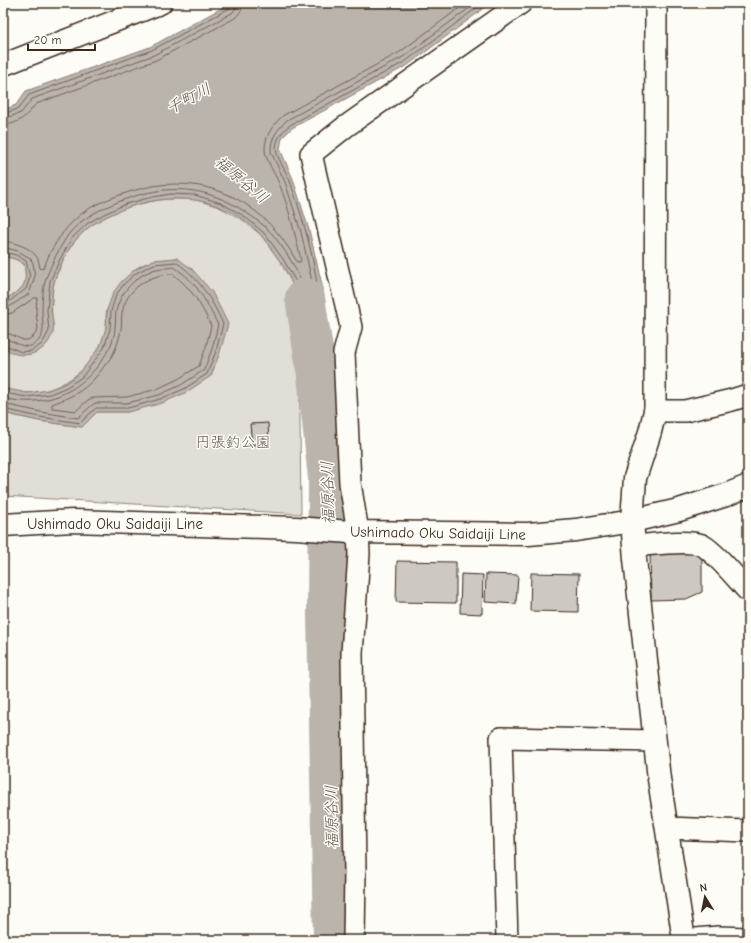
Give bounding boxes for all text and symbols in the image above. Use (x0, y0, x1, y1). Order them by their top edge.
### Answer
scale bar (28, 26, 95, 52)
text: 20 m (34, 33, 62, 47)
water label: 千町川 (163, 80, 214, 118)
water label: 福原谷川 (211, 152, 272, 207)
park label: 円張釣公園 (195, 433, 271, 451)
water label: 福原谷川 (318, 461, 338, 525)
street label: Ushimado Oku Saidaiji Line (27, 515, 203, 533)
street label: Ushimado Oku Saidaiji Line (350, 522, 527, 544)
water label: 福原谷川 (322, 785, 342, 849)
north arrow (685, 877, 725, 917)
text: N (699, 881, 708, 895)

